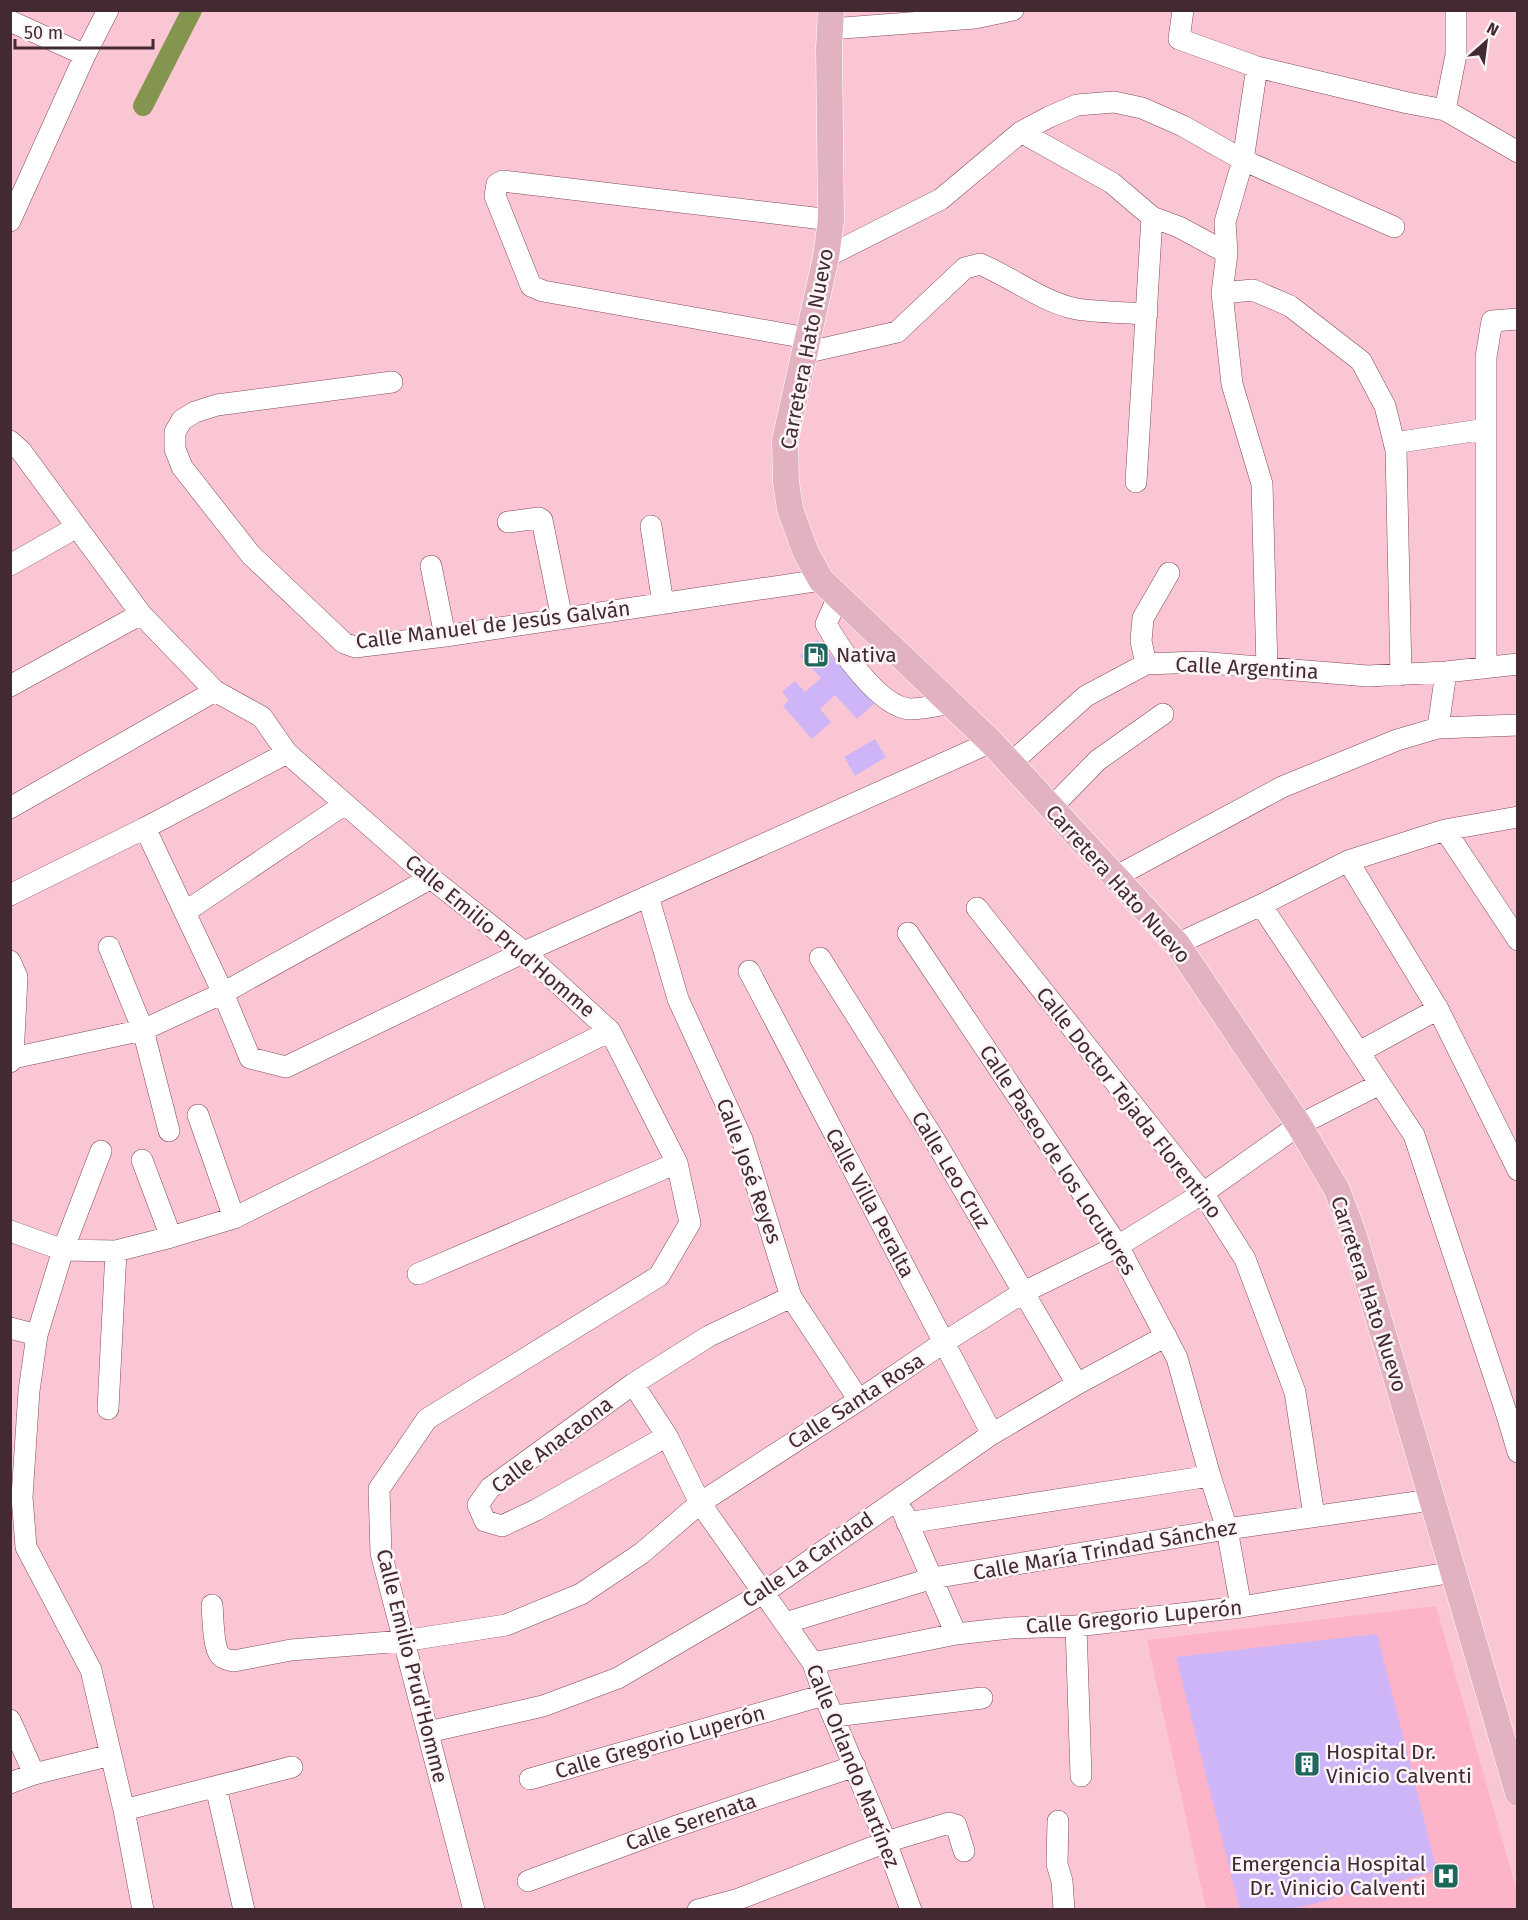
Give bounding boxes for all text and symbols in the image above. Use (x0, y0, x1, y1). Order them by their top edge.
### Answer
scale bar (15, 12, 153, 50)
north arrow (1456, 12, 1516, 72)
text: N (1484, 18, 1502, 40)
text: 50 m (24, 22, 63, 44)
street label: Carretera Hato Nuevo (775, 246, 839, 452)
street label: Calle Manuel de Jesús Galván (354, 595, 632, 655)
fuel station icon: Nativa (801, 640, 831, 670)
place label: Nativa (836, 642, 897, 668)
street label: Calle Argentina (1175, 651, 1319, 685)
street label: Carretera Hato Nuevo (1040, 799, 1196, 969)
street label: Calle Emilio Prud'Homme (400, 849, 600, 1023)
street label: Calle Doctor Tejada Florentino (1030, 982, 1228, 1224)
street label: Calle Paseo de los Locutores (974, 1040, 1142, 1280)
street label: Calle José Reyes (711, 1095, 787, 1247)
street label: Calle Leo Cruz (906, 1107, 996, 1233)
street label: Calle Villa Peralta (820, 1124, 920, 1282)
street label: Carretera Hato Nuevo (1325, 1193, 1413, 1395)
street label: Calle Santa Rosa (783, 1347, 929, 1455)
street label: Calle Anacaona (486, 1391, 618, 1499)
street label: Calle La Caridad (737, 1507, 879, 1613)
street label: Calle María Trindad Sánchez (971, 1514, 1239, 1586)
street label: Calle Emilio Prud'Homme (370, 1546, 454, 1786)
street label: Calle Gregorio Luperón (1025, 1595, 1243, 1639)
street label: Calle Orlando Martínez (800, 1661, 906, 1871)
street label: Calle Gregorio Luperón (552, 1700, 768, 1784)
place label: Hospital Dr. Vinicio Calventi (1326, 1739, 1472, 1789)
building icon: Hospital Dr. Vinicio Calventi (1292, 1749, 1322, 1779)
street label: Calle Serenata (622, 1788, 760, 1856)
place label: Emergencia Hospital Dr. Vinicio Calventi (1231, 1851, 1426, 1901)
hospital icon: Emergencia Hospital Dr. Vinicio Calventi (1431, 1861, 1461, 1891)

